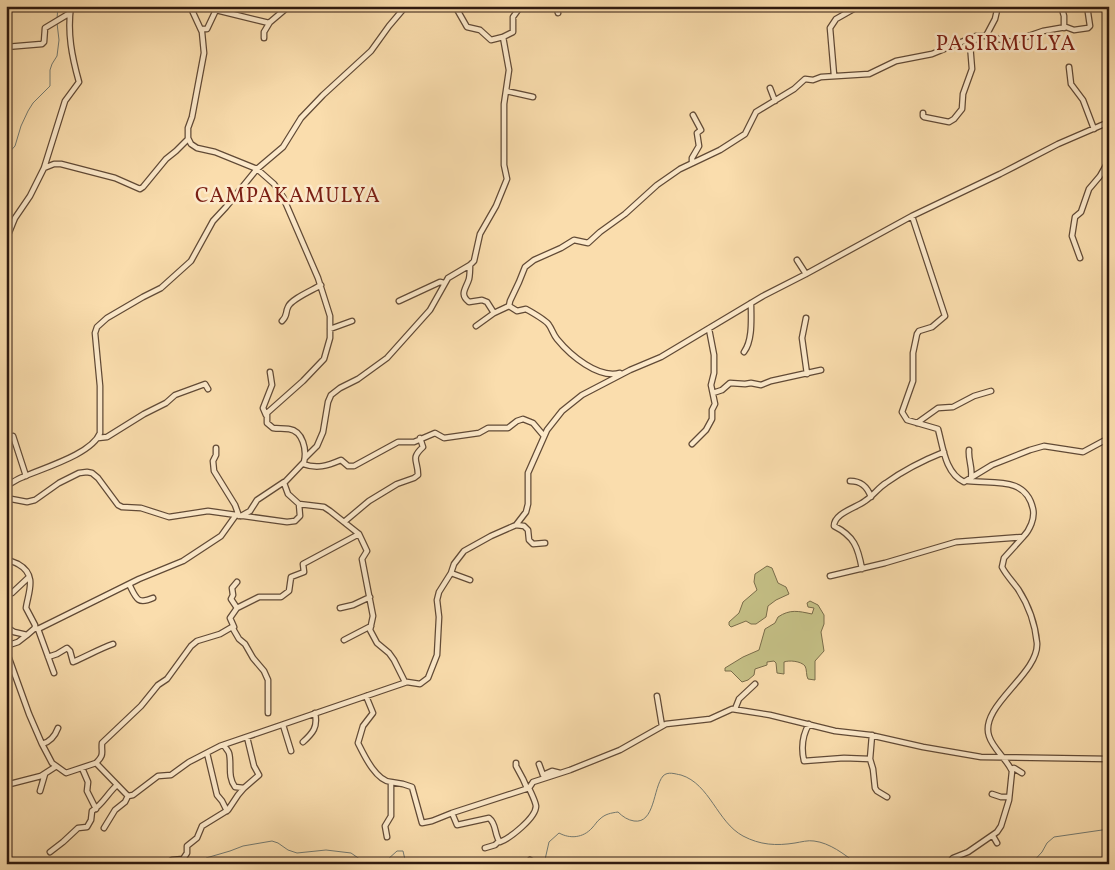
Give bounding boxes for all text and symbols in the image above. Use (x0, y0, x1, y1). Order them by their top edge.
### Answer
district label: PASIRMULYA (936, 30, 1076, 59)
district label: CAMPAKAMULYA (195, 182, 381, 211)

